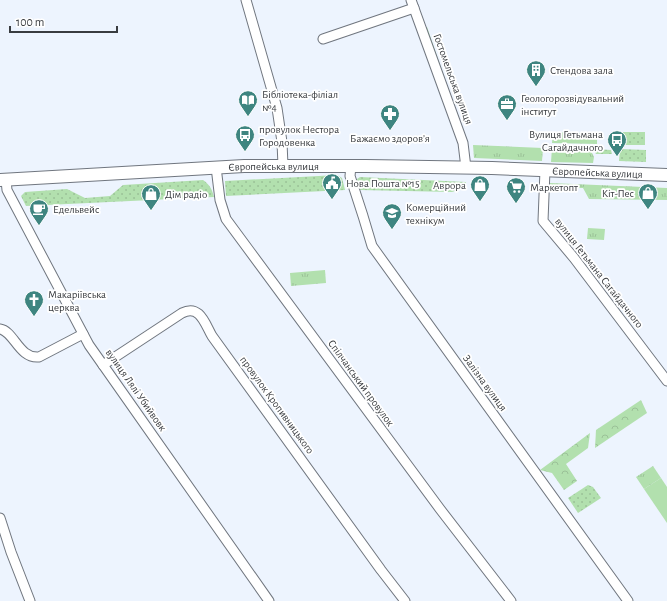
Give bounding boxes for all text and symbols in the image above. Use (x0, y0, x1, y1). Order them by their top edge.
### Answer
scale bar (10, 8, 117, 34)
text: 100 m (16, 16, 44, 28)
street label: Гостомельська вулиця (431, 32, 475, 126)
building icon: Стендова зала (525, 59, 547, 87)
place label: Стендова зала (550, 65, 613, 76)
library icon: Бібліотека-філіал №4 (237, 89, 259, 117)
place label: Бібліотека-філіал №4 (262, 89, 338, 113)
office icon: Геологорозвідувальний інститут (496, 93, 518, 121)
place label: Геологорозвідувальний інститут (521, 93, 624, 117)
pharmacy icon: Бажаємо здоровʼя (379, 103, 401, 131)
bus stop icon: провулок Нестора Городовенка (234, 124, 256, 152)
place label: провулок Нестора Городовенка (259, 124, 339, 148)
place label: Вулиця Гетьмана Сагайдачного (529, 129, 603, 153)
bus stop icon: Вулиця Гетьмана Сагайдачного (606, 129, 628, 157)
place label: Бажаємо здоровʼя (350, 133, 430, 144)
street label: Європейська вулиця (228, 160, 319, 172)
street label: Європейська вулиця (552, 165, 643, 180)
public building icon: Нова Пошта №15 (321, 172, 343, 200)
shop icon: Аврора (469, 174, 491, 202)
supermarket icon: Маркетопт (505, 176, 527, 204)
place label: Нова Пошта №15 (346, 178, 420, 189)
place label: Аврора (433, 180, 466, 191)
place label: Маркетопт (530, 182, 578, 193)
shop icon: Кіт-Пес (637, 182, 659, 210)
shop icon: Дім радіо (140, 183, 162, 211)
place label: Кіт-Пес (602, 188, 634, 199)
place label: Дім радіо (165, 189, 207, 200)
cafe icon: Едельвейс (28, 198, 50, 226)
school or university icon: Комерційний технікум (381, 202, 403, 230)
place label: Комерційний технікум (405, 202, 466, 226)
place label: Едельвейс (53, 204, 99, 215)
street label: вулиця Гетьмана Сагайдачного (553, 216, 645, 330)
church icon: Макаріївська церква (23, 289, 45, 317)
place label: Макаріївська церква (48, 289, 106, 313)
street label: Спілчанський провулок (326, 338, 396, 428)
street label: вулиця Лялі Убийвовк (104, 347, 168, 433)
street label: Залізна вулиця (461, 353, 509, 413)
street label: провулок Кропивницького (238, 354, 316, 456)

